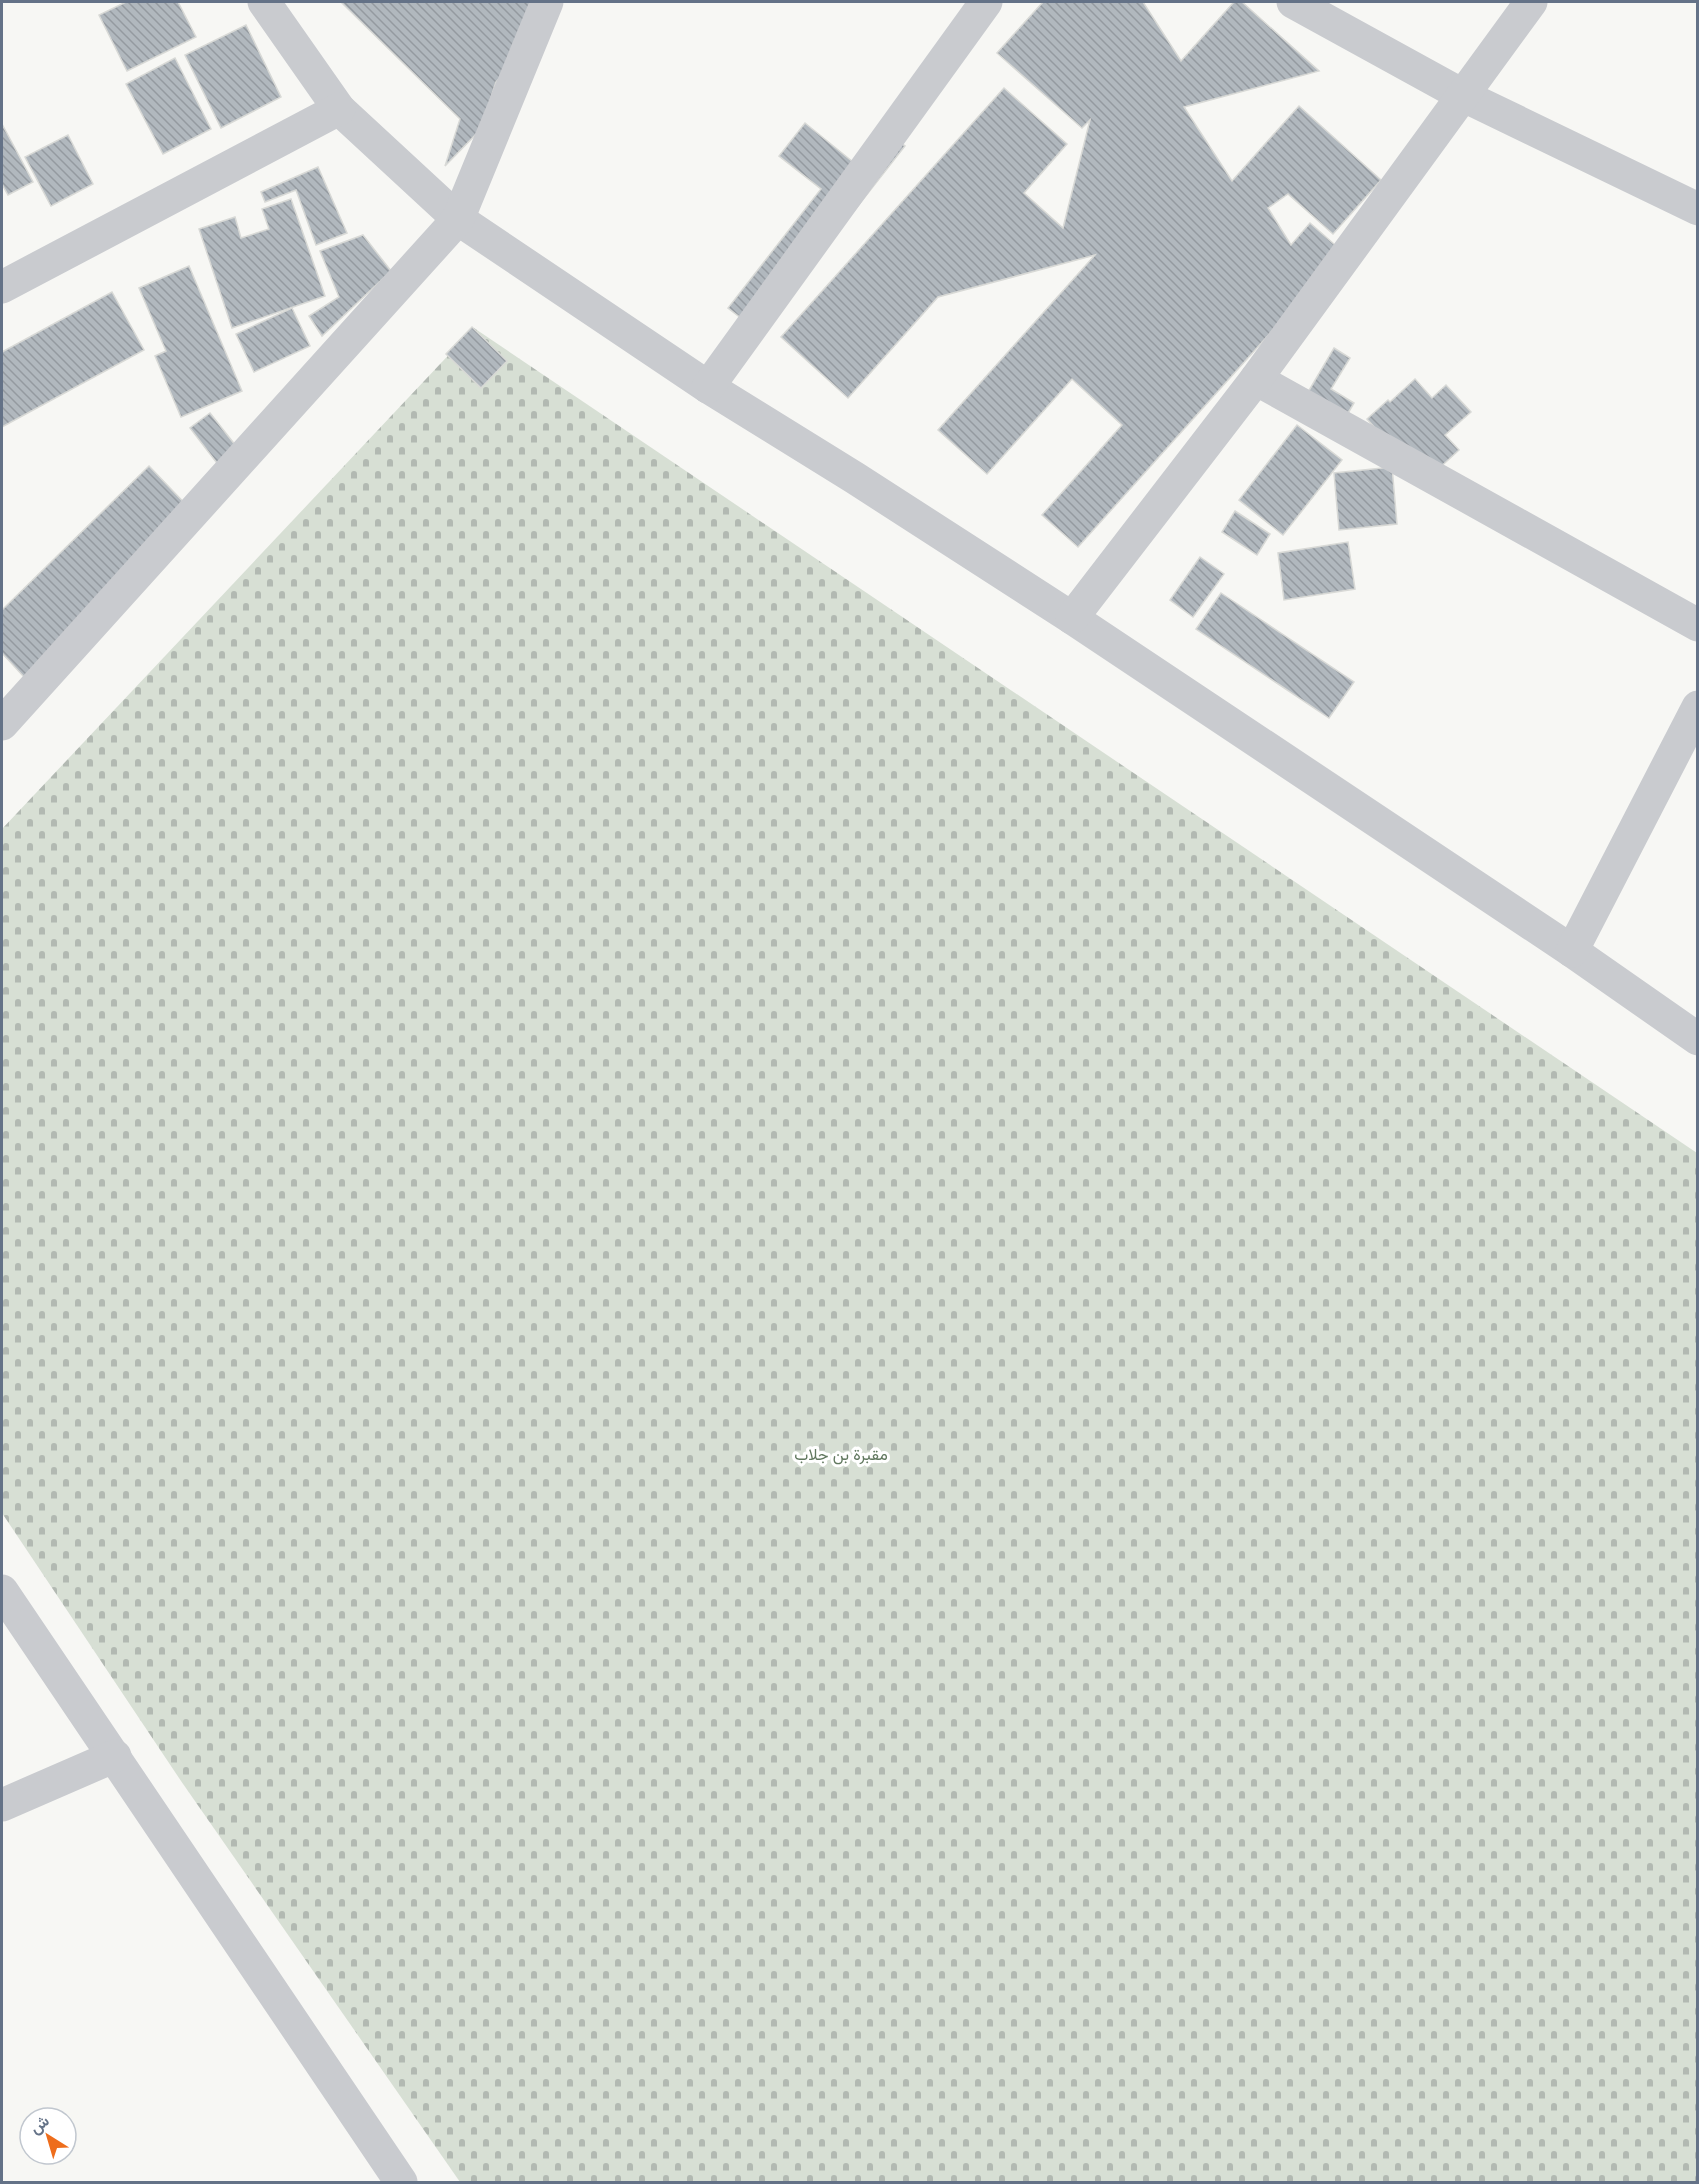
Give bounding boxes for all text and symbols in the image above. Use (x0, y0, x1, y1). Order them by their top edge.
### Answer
park label: مقبرة بن جلاب (794, 1445, 888, 1465)
north arrow (18, 2106, 78, 2166)
text: ش (26, 2111, 53, 2138)

